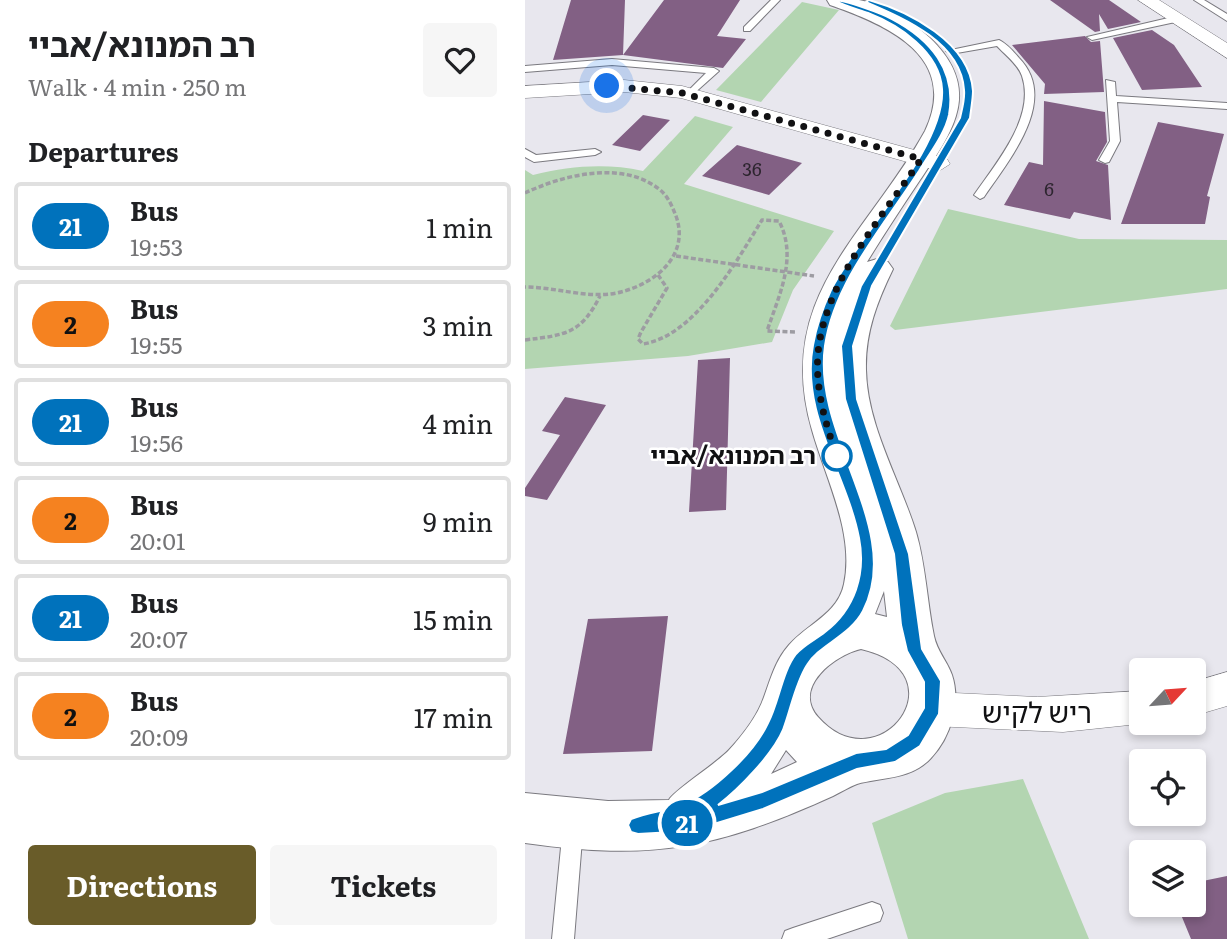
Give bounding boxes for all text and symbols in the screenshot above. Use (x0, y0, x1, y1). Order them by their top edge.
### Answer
text: רב המנונא/אביי (28, 18, 256, 67)
button: heart (423, 23, 497, 97)
your location (589, 68, 624, 103)
text: Walk · 4 min · 250 m (28, 69, 247, 103)
text: Departures (28, 131, 179, 170)
house number: 36 (742, 155, 762, 182)
house number: 6 (1044, 175, 1054, 202)
text: Bus (130, 190, 178, 229)
text: 1 min (426, 207, 493, 246)
text: 21 (59, 208, 82, 243)
text: 19:53 (130, 229, 183, 263)
text: Bus (130, 288, 178, 327)
text: 3 min (423, 305, 493, 344)
text: 2 (64, 306, 77, 341)
text: 19:55 (130, 327, 182, 361)
text: Bus (130, 386, 178, 425)
text: 4 min (422, 403, 493, 442)
text: 21 (59, 404, 82, 439)
text: 19:56 (130, 425, 183, 459)
place label: רב המנונא/אביי (650, 436, 816, 471)
marker: רב המנונא/אביי (822, 441, 852, 471)
text: Bus (130, 484, 178, 523)
text: 9 min (423, 501, 493, 540)
text: 2 (64, 502, 77, 537)
text: 20:01 (130, 523, 185, 557)
text: Bus (130, 582, 178, 621)
text: 15 min (413, 599, 493, 638)
text: 21 (59, 600, 82, 635)
text: 20:07 (130, 621, 188, 655)
north arrow (1129, 658, 1206, 735)
map controls (1129, 658, 1206, 917)
text: Bus (130, 680, 178, 719)
street label: ריש לקיש (982, 690, 1092, 732)
text: 17 min (414, 697, 493, 736)
text: 2 (64, 698, 77, 733)
text: 20:09 (130, 719, 188, 753)
button: locate (1129, 749, 1206, 826)
line badge: 21 (655, 800, 719, 846)
text: 21 (676, 805, 698, 840)
button: layers (1129, 840, 1206, 917)
button: Directions (28, 845, 256, 925)
button: Tickets (270, 845, 497, 925)

